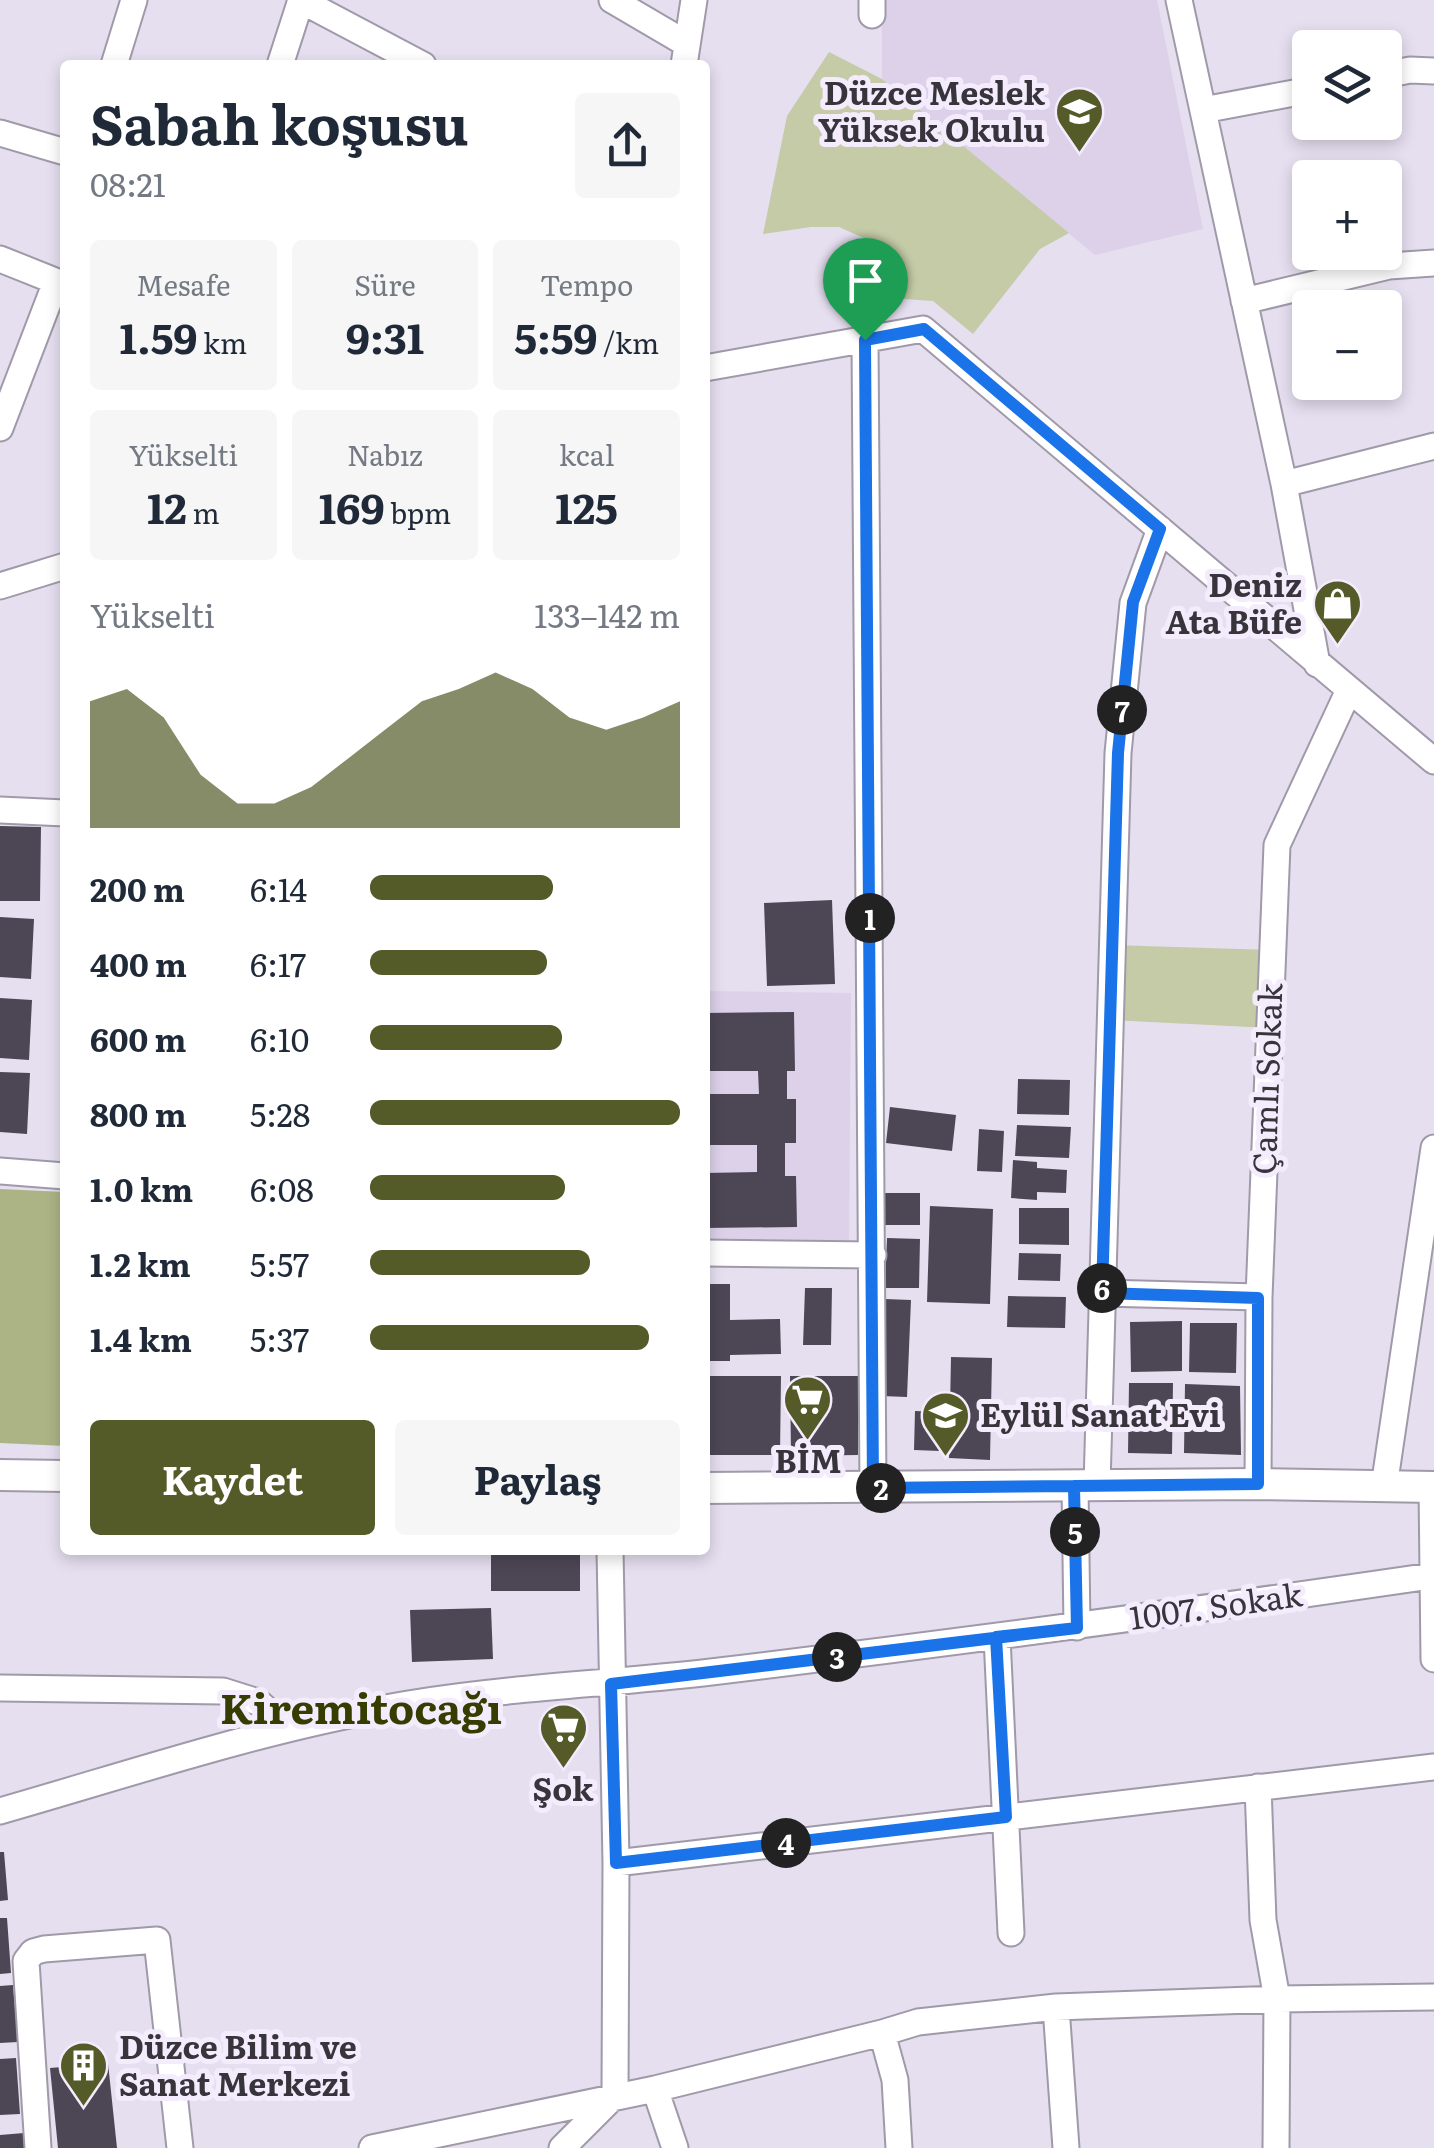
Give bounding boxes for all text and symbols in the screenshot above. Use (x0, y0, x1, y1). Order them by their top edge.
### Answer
map controls (1292, 30, 1402, 400)
button: layers (1292, 30, 1402, 140)
place label: Düzce Meslek Yüksek Okulu (818, 67, 1045, 152)
text: Sabah koşusu (90, 80, 469, 162)
school or university icon: Düzce Meslek Yüksek Okulu (1054, 86, 1106, 154)
button: share (575, 93, 680, 198)
text: 08:21 (90, 159, 166, 207)
button: + (1292, 160, 1402, 270)
pin (823, 238, 908, 341)
icon: arrive (838, 253, 893, 308)
text: Mesafe (136, 263, 231, 305)
text: Süre (354, 263, 416, 305)
text: Tempo (540, 263, 633, 305)
button: − (1292, 290, 1402, 400)
text: 1.59 (120, 305, 197, 367)
text: 9:31 (346, 305, 424, 367)
text: 5:59 (514, 305, 597, 367)
text: km (197, 321, 247, 363)
text: /km (597, 321, 659, 363)
text: Yükselti (129, 433, 238, 475)
text: Nabız (347, 433, 423, 475)
text: kcal (559, 433, 614, 475)
text: 12 (147, 475, 187, 537)
text: 169 (319, 475, 385, 537)
text: 125 (555, 475, 618, 537)
text: m (187, 491, 220, 533)
text: bpm (385, 491, 451, 533)
place label: Deniz Ata Büfe (1166, 559, 1302, 644)
shop icon: Deniz Ata Büfe (1311, 578, 1363, 646)
text: Yükselti (90, 590, 215, 638)
text: 133–142 m (534, 590, 680, 638)
pin: 7 (1097, 685, 1147, 735)
text: 7 (1114, 689, 1130, 731)
text: 200 m (90, 864, 185, 912)
text: 6:14 (250, 864, 307, 912)
pin: 1 (845, 893, 895, 943)
text: 1 (864, 897, 876, 939)
text: 400 m (90, 939, 187, 987)
text: 6:17 (250, 939, 306, 987)
street label: Çamlı Sokak (1238, 982, 1292, 1175)
text: 600 m (90, 1014, 186, 1062)
text: 6:10 (250, 1014, 309, 1062)
text: 800 m (90, 1089, 187, 1137)
text: 5:28 (250, 1089, 310, 1137)
text: 1.0 km (90, 1164, 193, 1212)
text: 6:08 (250, 1164, 314, 1212)
text: 1.2 km (90, 1239, 191, 1287)
text: 5:57 (250, 1239, 309, 1287)
pin: 6 (1077, 1263, 1127, 1313)
text: 6 (1094, 1267, 1110, 1309)
text: 1.4 km (90, 1314, 192, 1362)
text: 5:37 (250, 1314, 309, 1362)
supermarket icon: BİM (782, 1374, 834, 1442)
place label: Eylül Sanat Evi (980, 1389, 1221, 1437)
school or university icon: Eylül Sanat Evi (919, 1390, 971, 1458)
button: Kaydet (90, 1420, 375, 1535)
button: Paylaş (395, 1420, 680, 1535)
place label: BİM (774, 1435, 842, 1483)
pin: 2 (856, 1463, 906, 1513)
text: 2 (873, 1467, 889, 1509)
pin: 5 (1050, 1507, 1100, 1557)
text: 5 (1067, 1511, 1083, 1553)
street label: 1007. Sokak (1126, 1568, 1305, 1640)
pin: 3 (812, 1632, 862, 1682)
text: 3 (829, 1636, 845, 1678)
district label: Kiremitocağı (220, 1675, 502, 1737)
supermarket icon: Şok (537, 1702, 589, 1770)
place label: Şok (533, 1763, 594, 1811)
pin: 4 (761, 1818, 811, 1868)
text: 4 (778, 1822, 794, 1864)
place label: Düzce Bilim ve Sanat Merkezi (119, 2021, 357, 2106)
building icon: Düzce Bilim ve Sanat Merkezi (58, 2040, 110, 2108)

